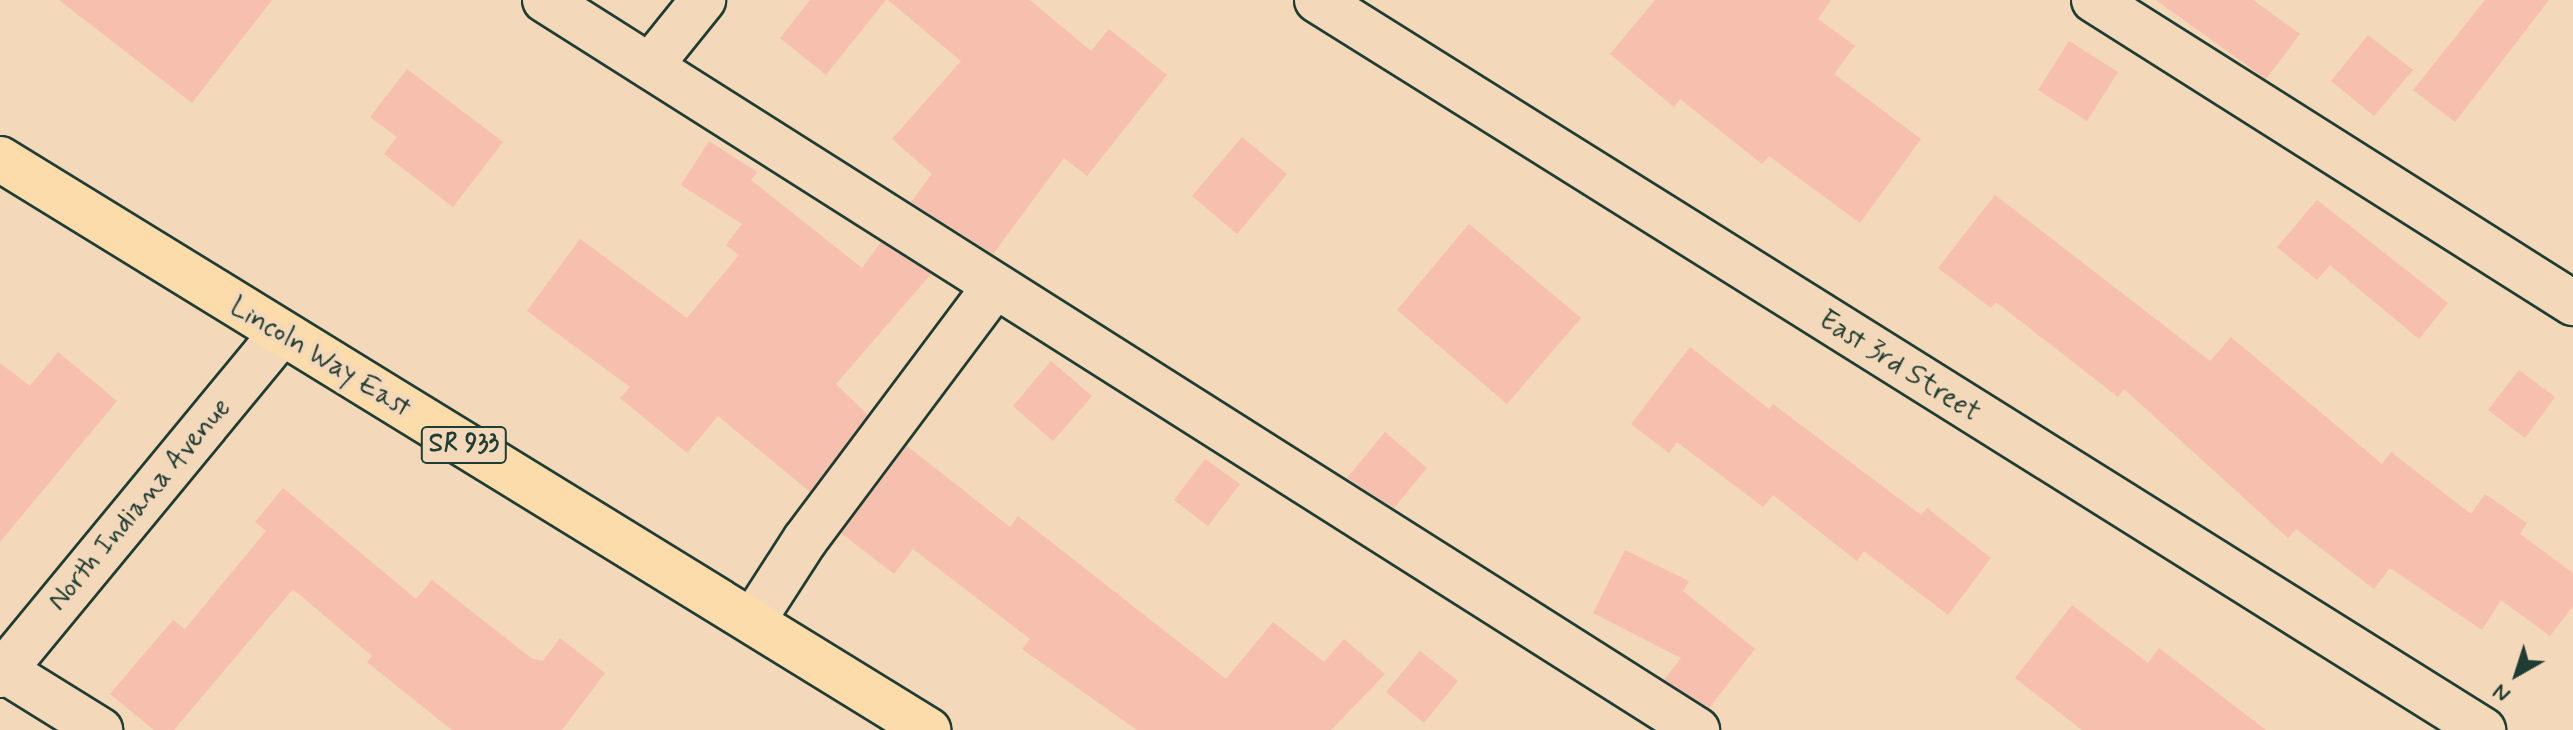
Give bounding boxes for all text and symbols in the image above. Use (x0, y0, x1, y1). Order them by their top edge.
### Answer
street label: Lincoln Way East (224, 291, 416, 425)
street label: East 3rd Street (1813, 304, 1985, 430)
street label: North Indiana Avenue (40, 391, 240, 619)
road number: SR 933 (420, 423, 508, 467)
north arrow (2477, 634, 2557, 714)
text: N (2487, 677, 2516, 708)

